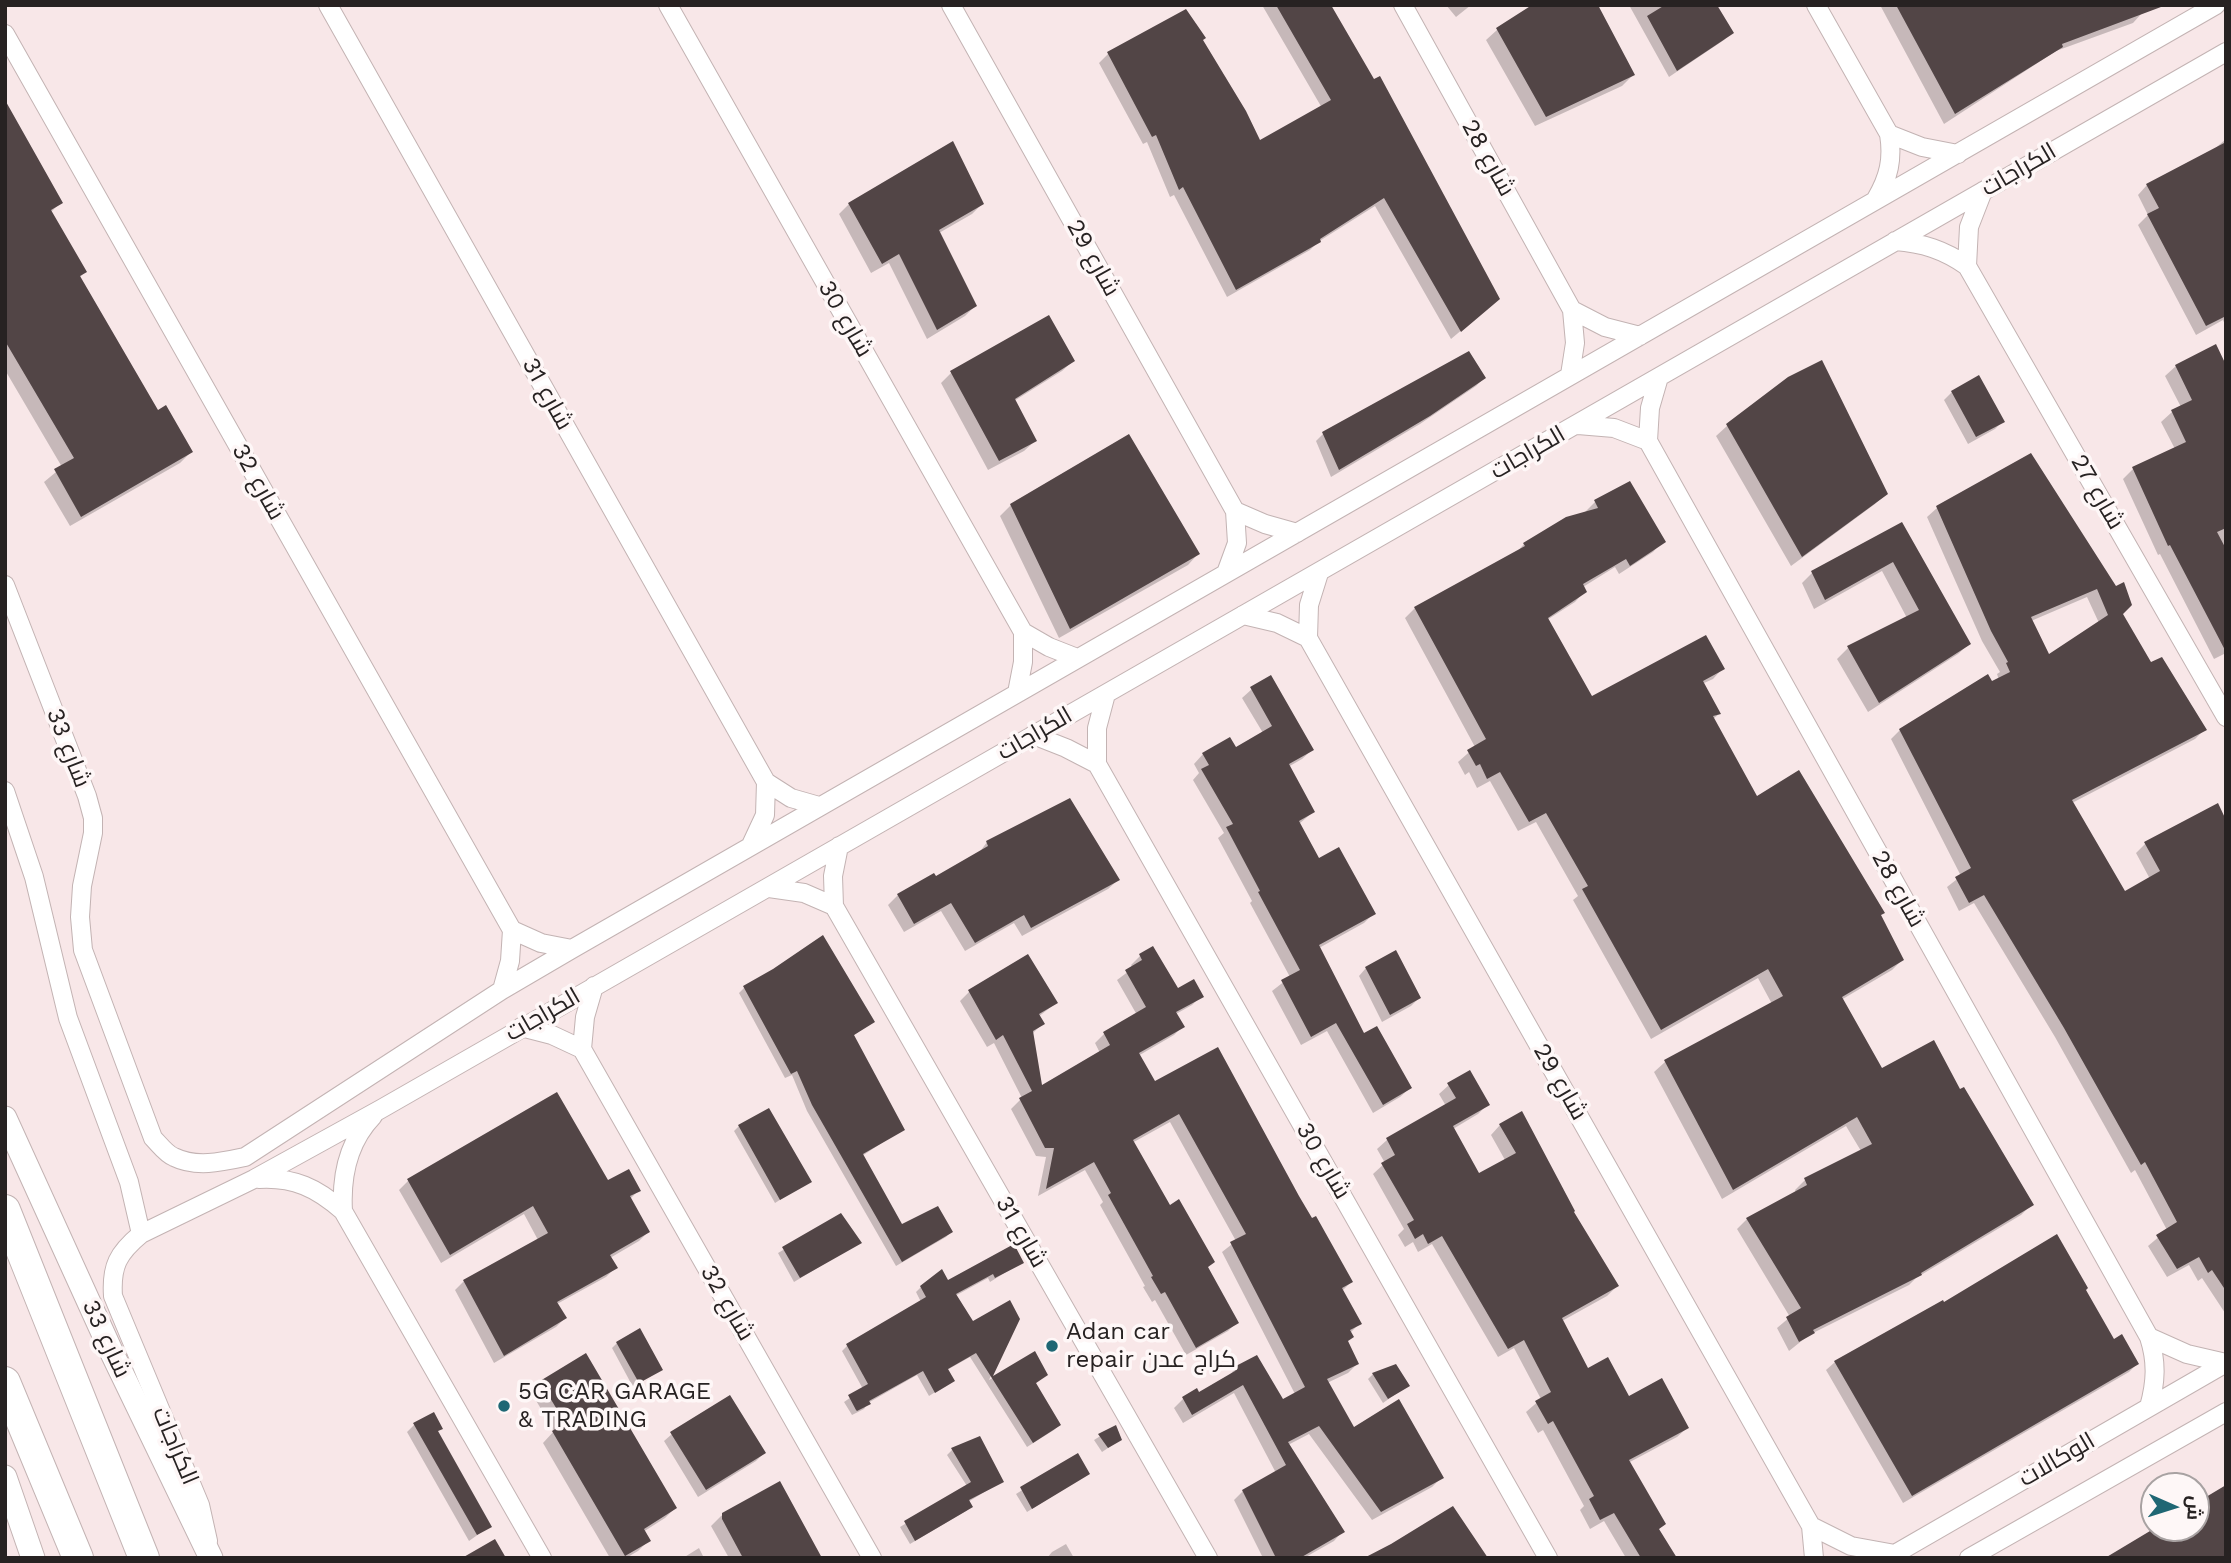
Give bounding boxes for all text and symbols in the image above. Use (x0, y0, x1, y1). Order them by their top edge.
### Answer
street label: شارع 28 (1455, 115, 1521, 201)
street label: الكراجات (1976, 137, 2062, 203)
street label: شارع 29 (1060, 215, 1126, 301)
street label: شارع 30 (812, 276, 878, 362)
street label: شارع 31 (515, 353, 579, 435)
street label: الكراجات (1485, 420, 1571, 486)
street label: شارع 32 (225, 439, 291, 525)
street label: شارع 27 (2064, 449, 2130, 535)
street label: الكراجات (992, 701, 1078, 767)
street label: شارع 33 (40, 704, 96, 792)
street label: شارع 28 (1865, 846, 1931, 932)
street label: الكراجات (500, 982, 586, 1048)
street label: شارع 29 (1527, 1039, 1593, 1125)
street label: شارع 30 (1290, 1118, 1356, 1204)
street label: شارع 31 (989, 1191, 1053, 1273)
street label: شارع 32 (694, 1260, 760, 1346)
street label: شارع 33 (75, 1295, 137, 1383)
place label: Adan car repair كراج عدن (1066, 1318, 1236, 1374)
marker: Adan car repair كراج عدن (1044, 1338, 1060, 1354)
place label: 5G CAR GARAGE & TRADING (518, 1378, 711, 1434)
marker: 5G CAR GARAGE & TRADING (496, 1398, 512, 1414)
street label: الكراجات (146, 1403, 204, 1489)
street label: الوكالات (2014, 1427, 2100, 1493)
north arrow (2140, 1472, 2210, 1542)
text: ش (2182, 1495, 2207, 1521)

